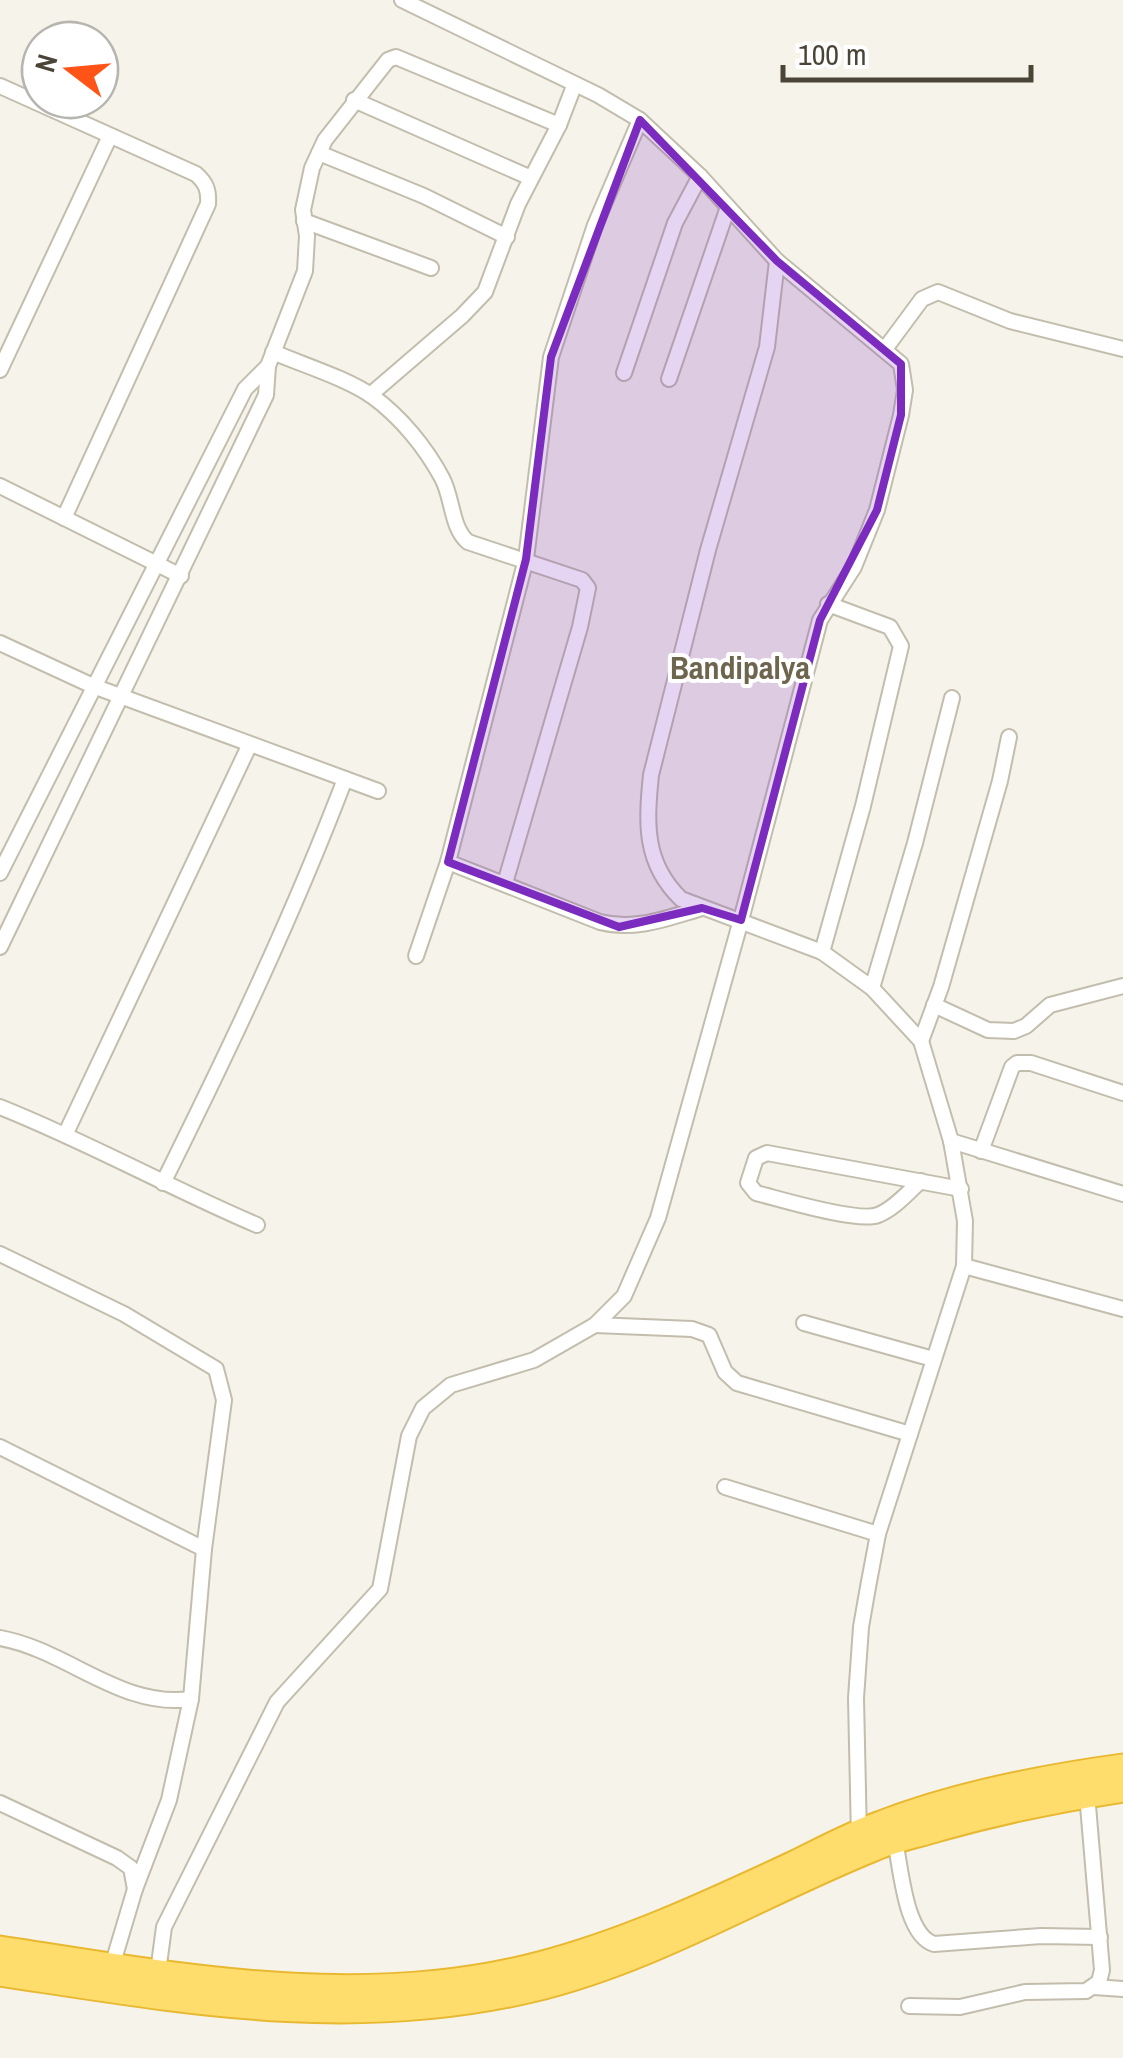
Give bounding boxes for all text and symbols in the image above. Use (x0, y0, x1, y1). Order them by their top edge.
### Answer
north arrow (20, 20, 120, 120)
scale bar (783, 20, 1030, 82)
text: 100 m (798, 34, 866, 74)
text: N (25, 50, 67, 76)
district label: Bandipalya (670, 646, 810, 689)

